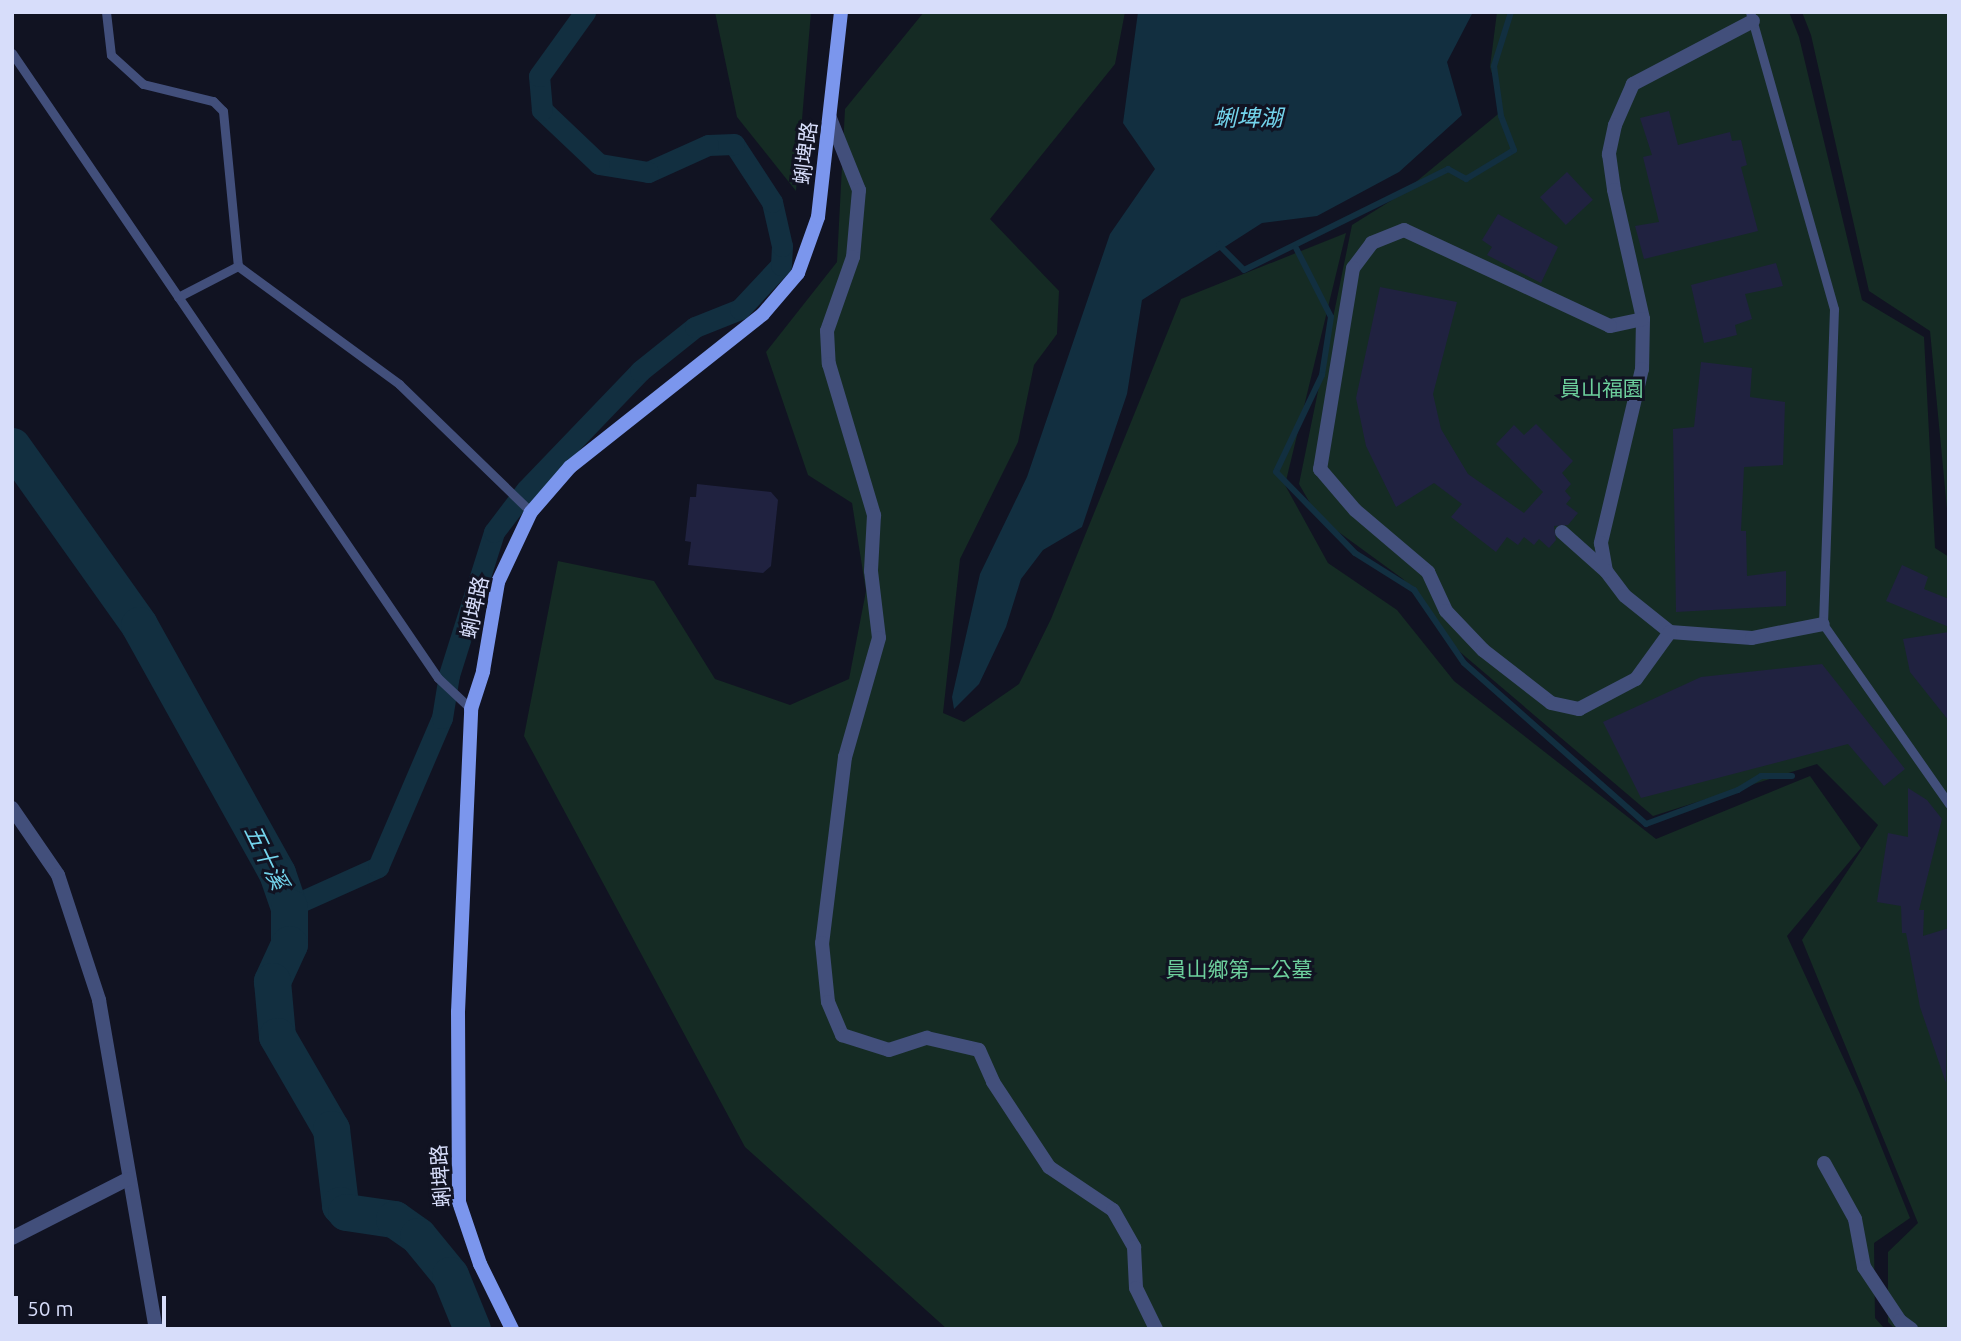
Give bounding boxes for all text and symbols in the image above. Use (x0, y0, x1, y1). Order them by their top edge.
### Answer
water label: 蜊埤湖 (1214, 104, 1282, 132)
street label: 蜊埤路 (789, 120, 821, 186)
park label: 員山福園 (1560, 375, 1644, 401)
street label: 蜊埤路 (455, 574, 493, 640)
water label: 五十溪 (238, 820, 294, 894)
park label: 員山鄉第一公墓 (1166, 956, 1312, 982)
street label: 蜊埤路 (425, 1144, 455, 1208)
scale bar (18, 1282, 170, 1326)
text: 50 m (27, 1296, 74, 1320)

